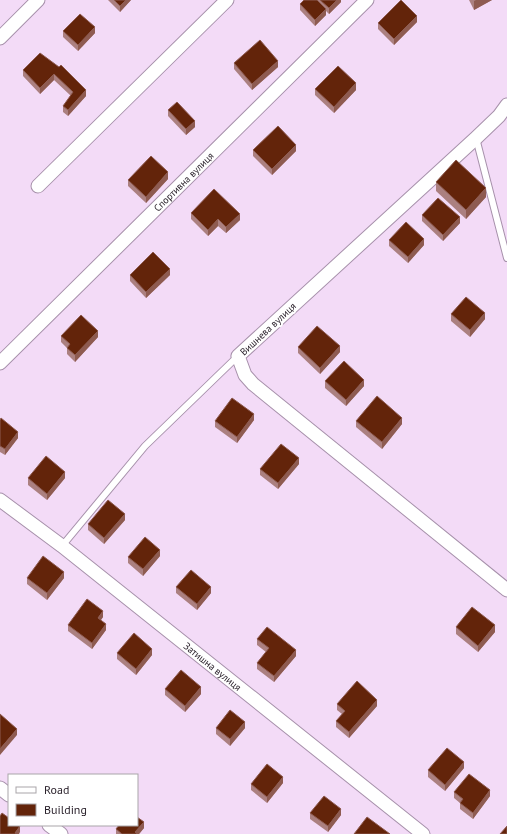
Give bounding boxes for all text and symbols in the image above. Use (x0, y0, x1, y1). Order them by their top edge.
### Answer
street label: Спортивна вулиця (151, 149, 216, 214)
street label: Вишнева вулиця (237, 300, 299, 358)
street label: Затишна вулиця (181, 639, 245, 693)
legend (8, 774, 138, 826)
text: Road (44, 782, 69, 797)
text: Building (44, 802, 87, 817)

